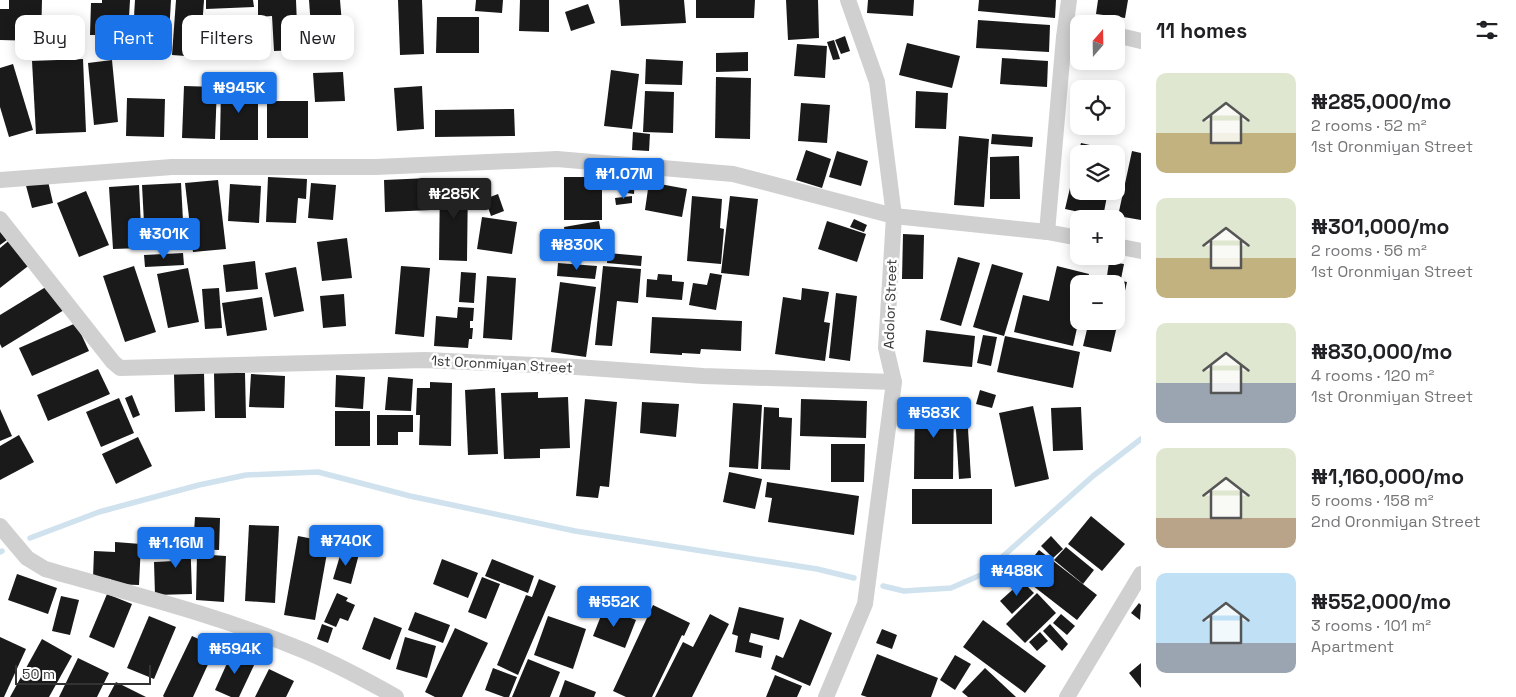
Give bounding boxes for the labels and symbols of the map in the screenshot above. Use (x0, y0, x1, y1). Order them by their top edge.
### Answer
north arrow (1070, 15, 1125, 70)
pin: ₦945K (204, 72, 274, 114)
pin: ₦1.07M (583, 158, 665, 200)
pin: ₦285K (419, 178, 489, 220)
pin: ₦301K (129, 218, 199, 260)
pin: ₦830K (542, 228, 612, 271)
street label: Adolor Street (879, 259, 901, 349)
street label: 1st Oronmiyan Street (431, 351, 573, 377)
pin: ₦583K (899, 396, 969, 439)
pin: ₦740K (311, 524, 381, 567)
pin: ₦1.16M (135, 526, 217, 569)
pin: ₦488K (982, 554, 1052, 597)
pin: ₦552K (579, 586, 649, 628)
pin: ₦594K (200, 632, 270, 675)
scale bar (15, 662, 151, 685)

